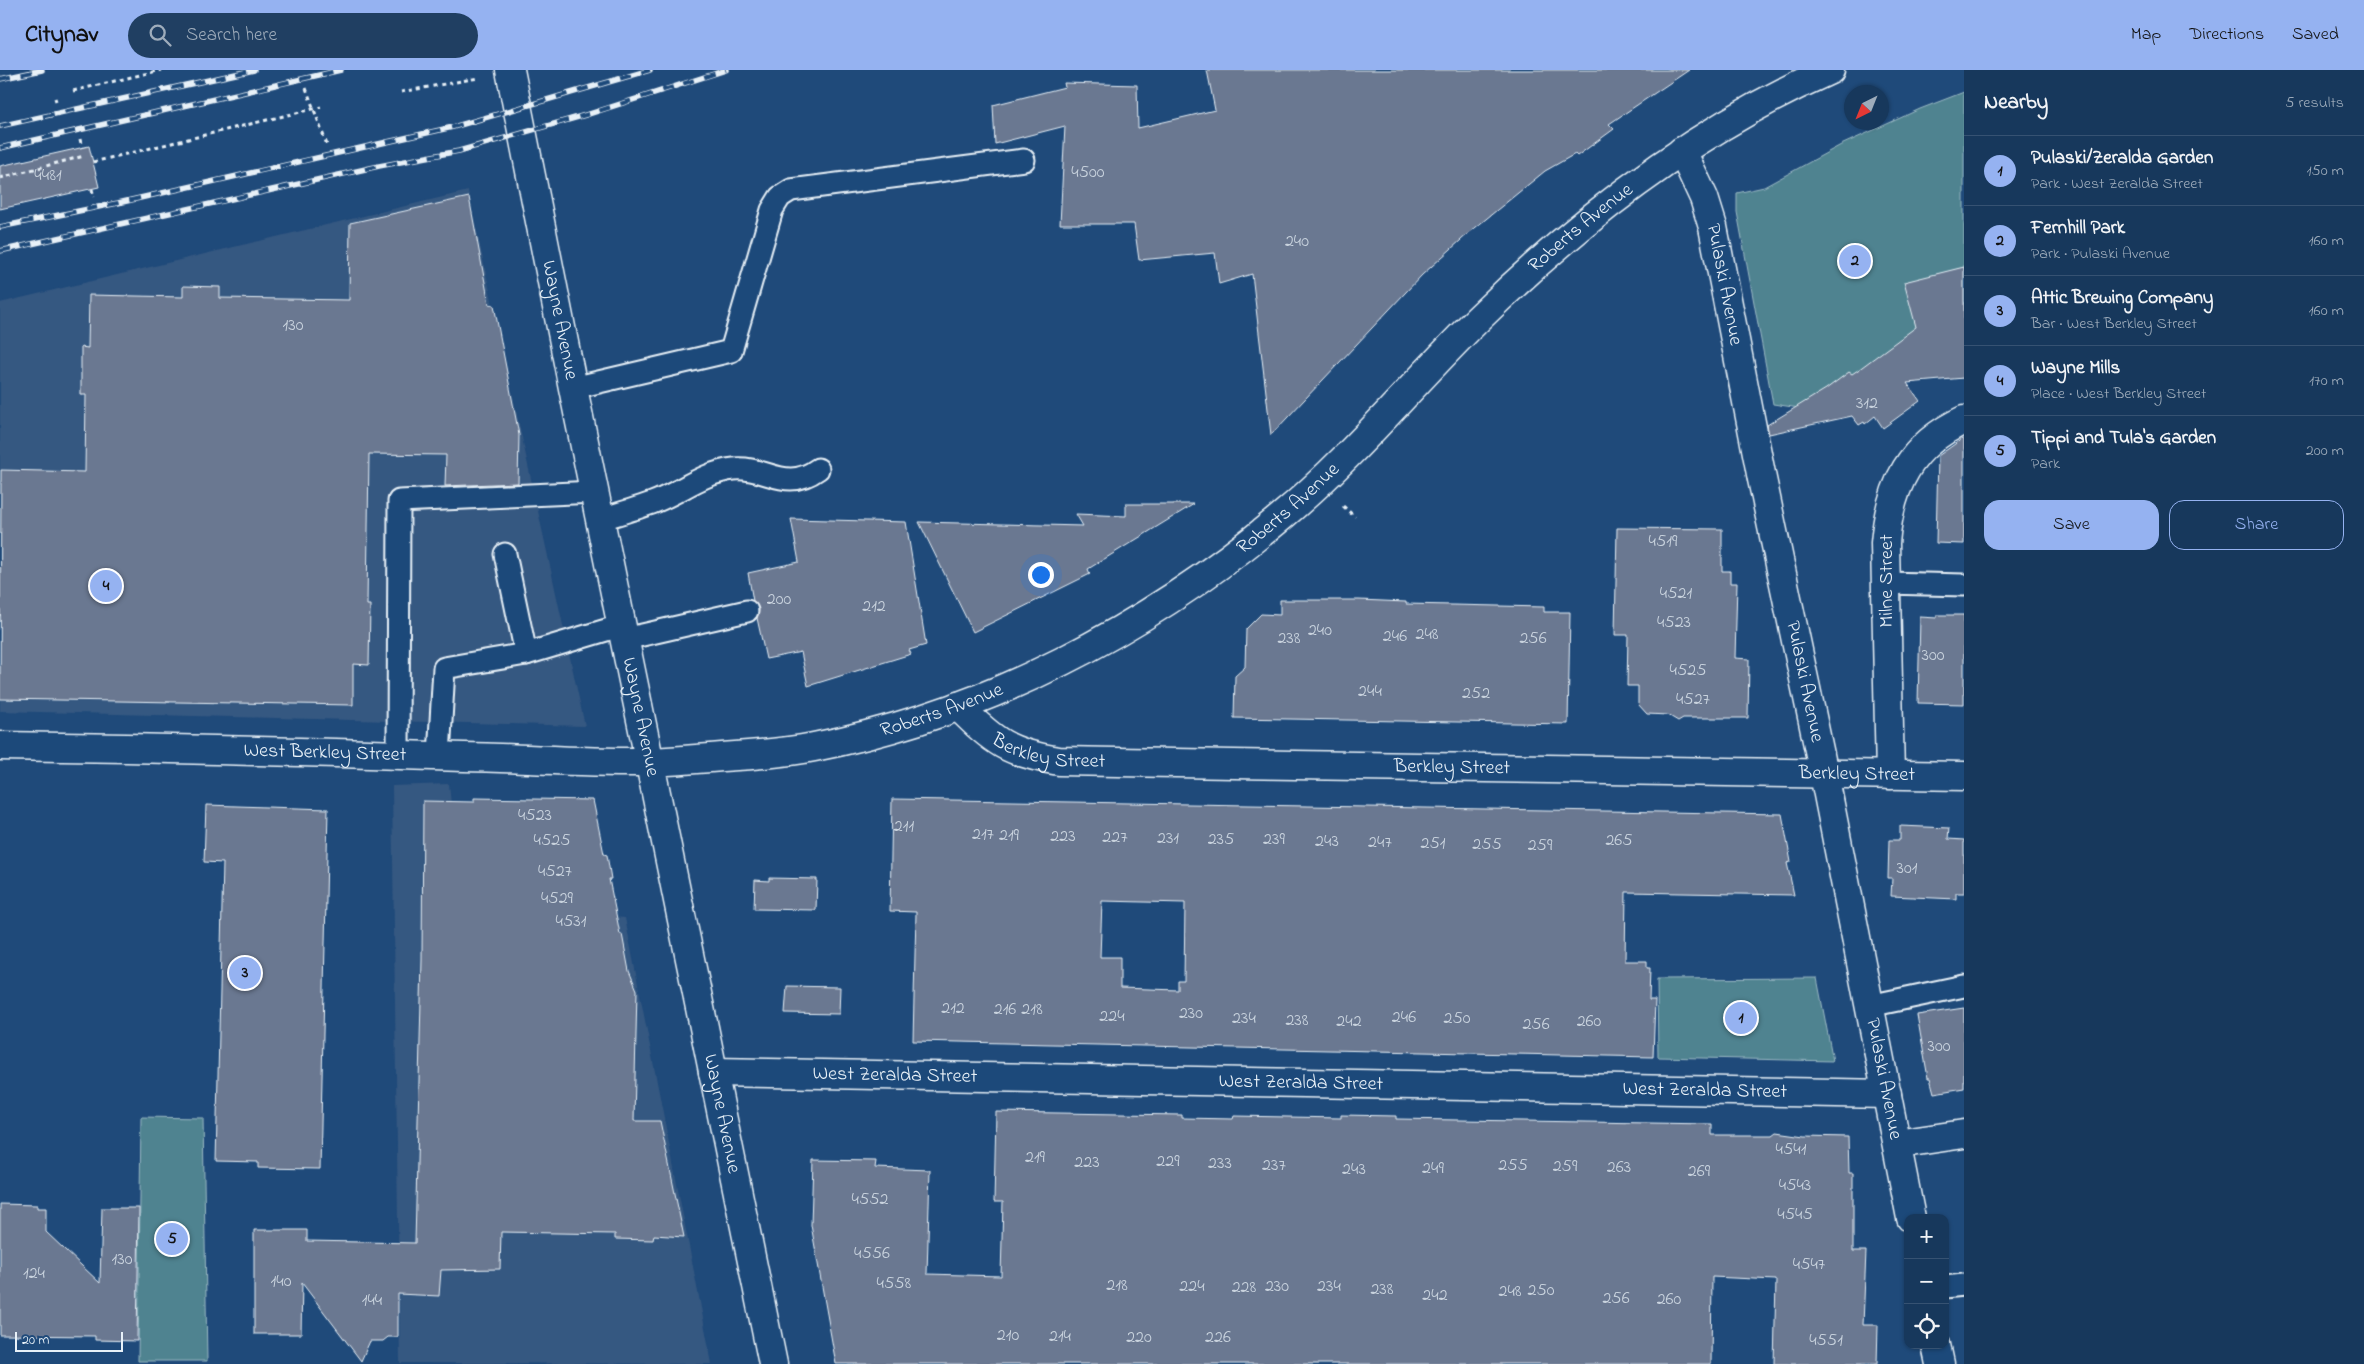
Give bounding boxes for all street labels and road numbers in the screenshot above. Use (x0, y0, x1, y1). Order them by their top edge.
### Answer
street label: Roberts Avenue (1522, 176, 1639, 280)
street label: Pulaski Avenue (1698, 221, 1750, 348)
street label: Wayne Avenue (534, 258, 586, 382)
street label: Roberts Avenue (1231, 456, 1347, 562)
street label: Milne Street (1873, 534, 1902, 628)
street label: Pulaski Avenue (1778, 618, 1831, 745)
street label: Wayne Avenue (614, 655, 667, 779)
street label: Roberts Avenue (877, 676, 1008, 745)
street label: Berkley Street (985, 725, 1106, 776)
street label: West Berkley Street (243, 736, 407, 770)
street label: Berkley Street (1393, 752, 1511, 783)
street label: Berkley Street (1798, 759, 1916, 790)
street label: Pulaski Avenue (1858, 1015, 1910, 1142)
street label: Wayne Avenue (695, 1051, 748, 1176)
street label: West Zeralda Street (812, 1059, 978, 1091)
street label: West Zeralda Street (1218, 1067, 1384, 1099)
street label: West Zeralda Street (1622, 1075, 1788, 1107)

